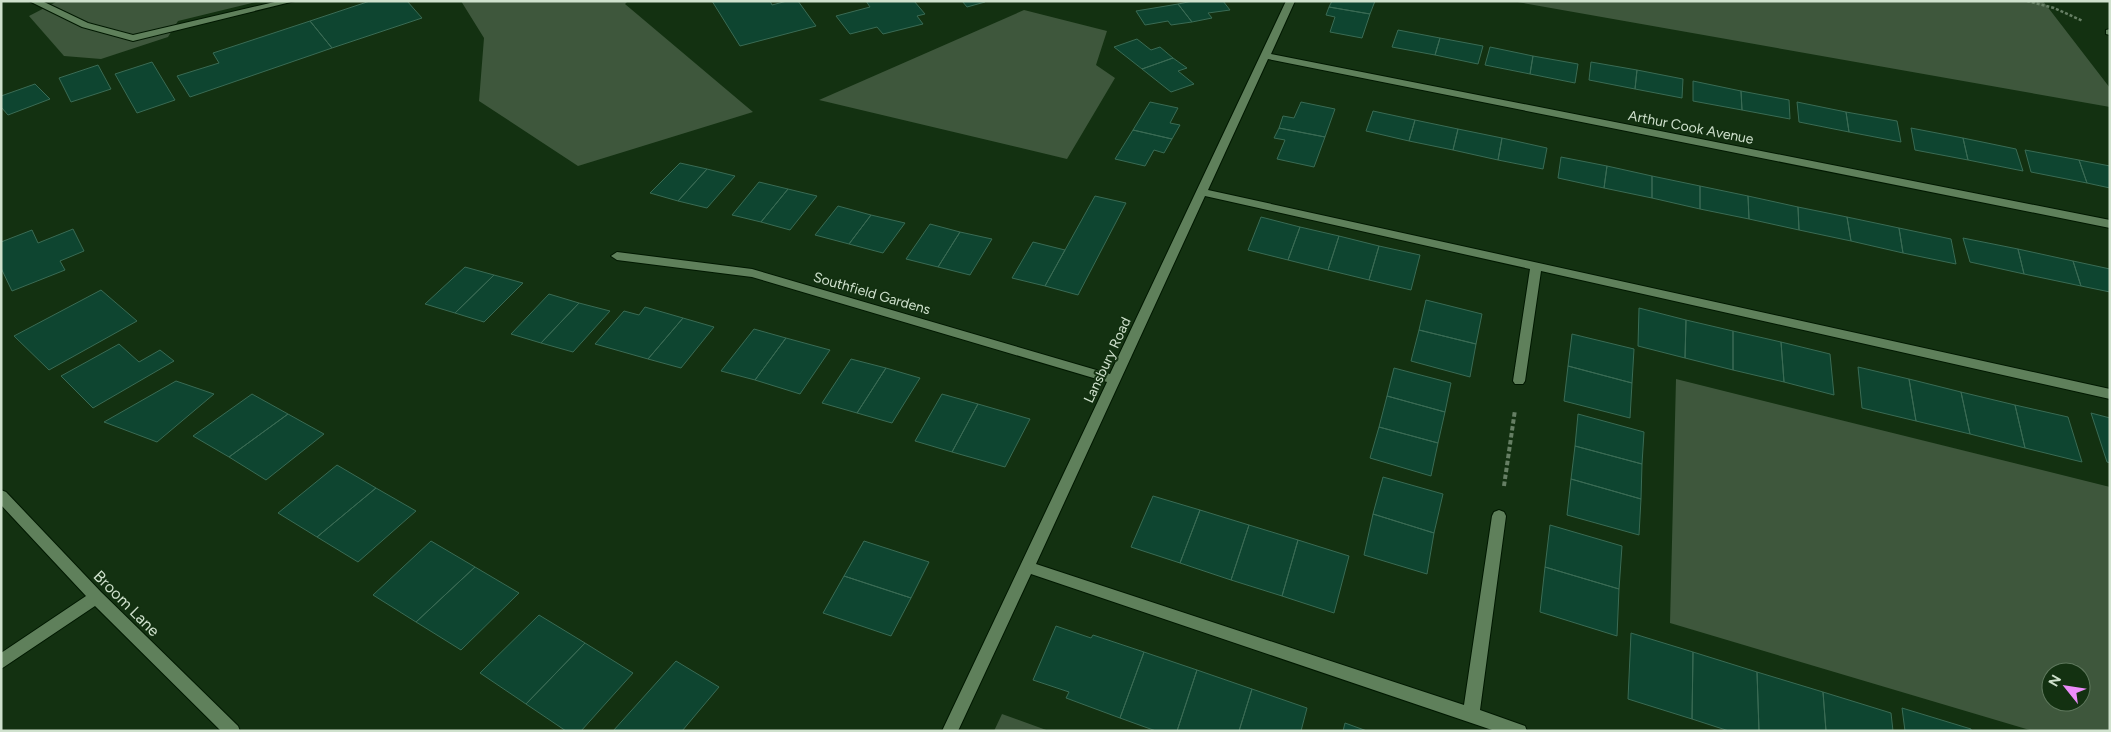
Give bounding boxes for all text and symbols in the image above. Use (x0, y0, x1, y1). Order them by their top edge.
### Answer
street label: Arthur Cook Avenue (1627, 107, 1755, 148)
street label: Southfield Gardens (811, 269, 932, 318)
street label: Lansbury Road (1080, 315, 1135, 406)
street label: Broom Lane (90, 566, 164, 640)
north arrow (2041, 662, 2091, 712)
text: N (2045, 672, 2065, 690)

